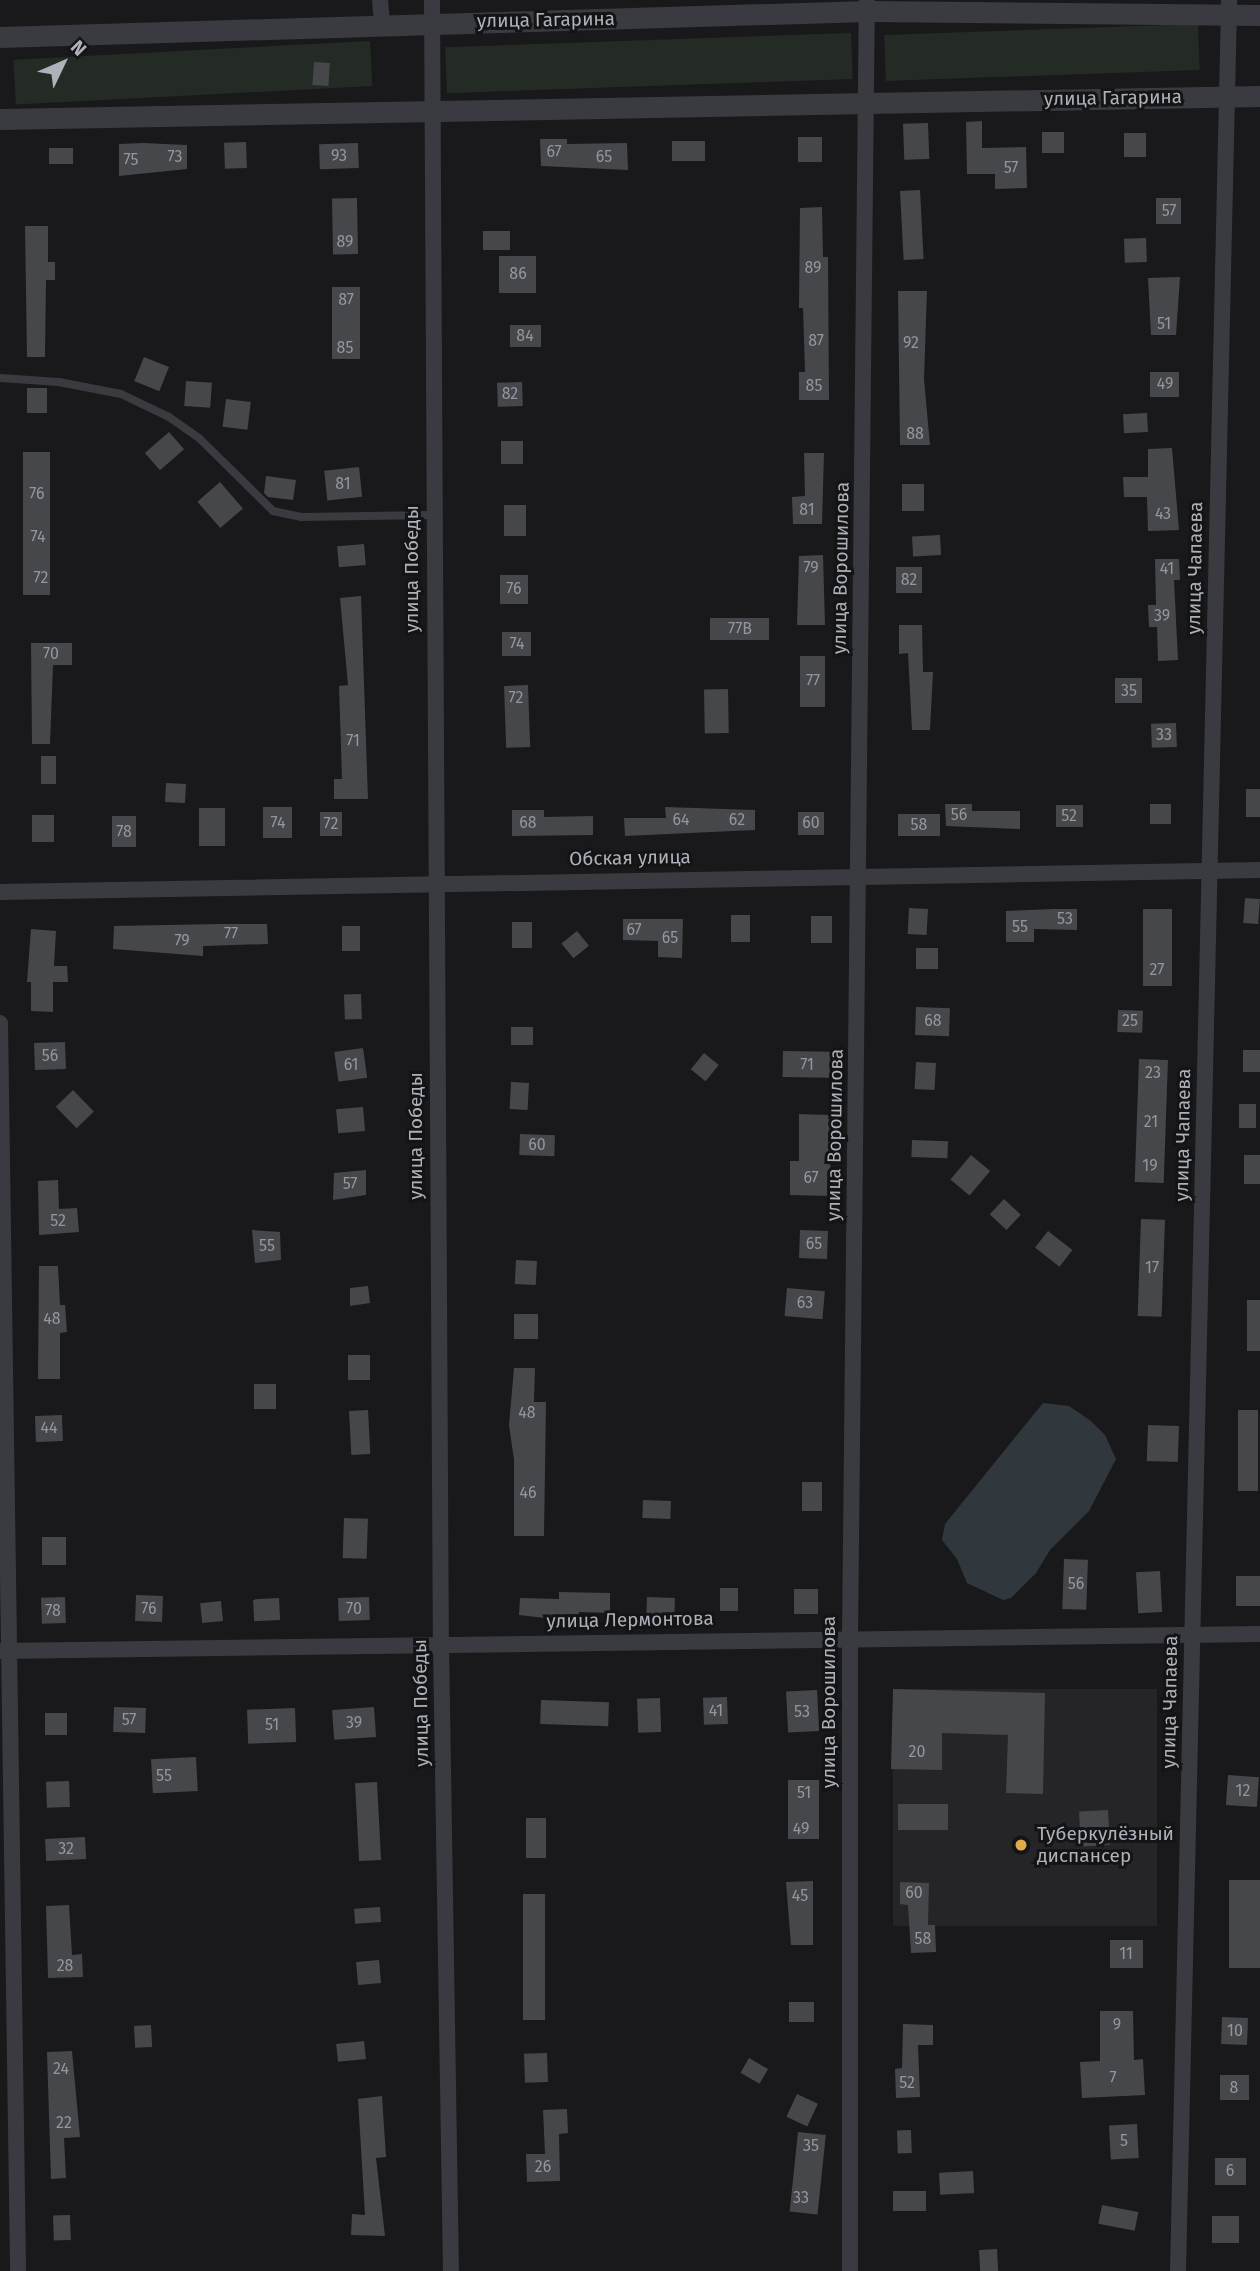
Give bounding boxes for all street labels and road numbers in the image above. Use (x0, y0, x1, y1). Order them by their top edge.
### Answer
street label: улица Гагарина (477, 7, 615, 33)
street label: улица Гагарина (1044, 85, 1182, 111)
street label: улица Ворошилова (828, 482, 854, 654)
street label: улица Чапаева (1182, 501, 1208, 635)
street label: улица Победы (401, 505, 423, 633)
street label: Обская улица (569, 846, 691, 870)
street label: улица Ворошилова (822, 1049, 848, 1221)
street label: улица Чапаева (1170, 1068, 1196, 1202)
street label: улица Победы (405, 1072, 427, 1200)
street label: улица Лермонтова (546, 1607, 714, 1633)
street label: улица Ворошилова (818, 1616, 840, 1788)
street label: улица Чапаева (1157, 1635, 1183, 1769)
street label: улица Победы (408, 1639, 434, 1767)

